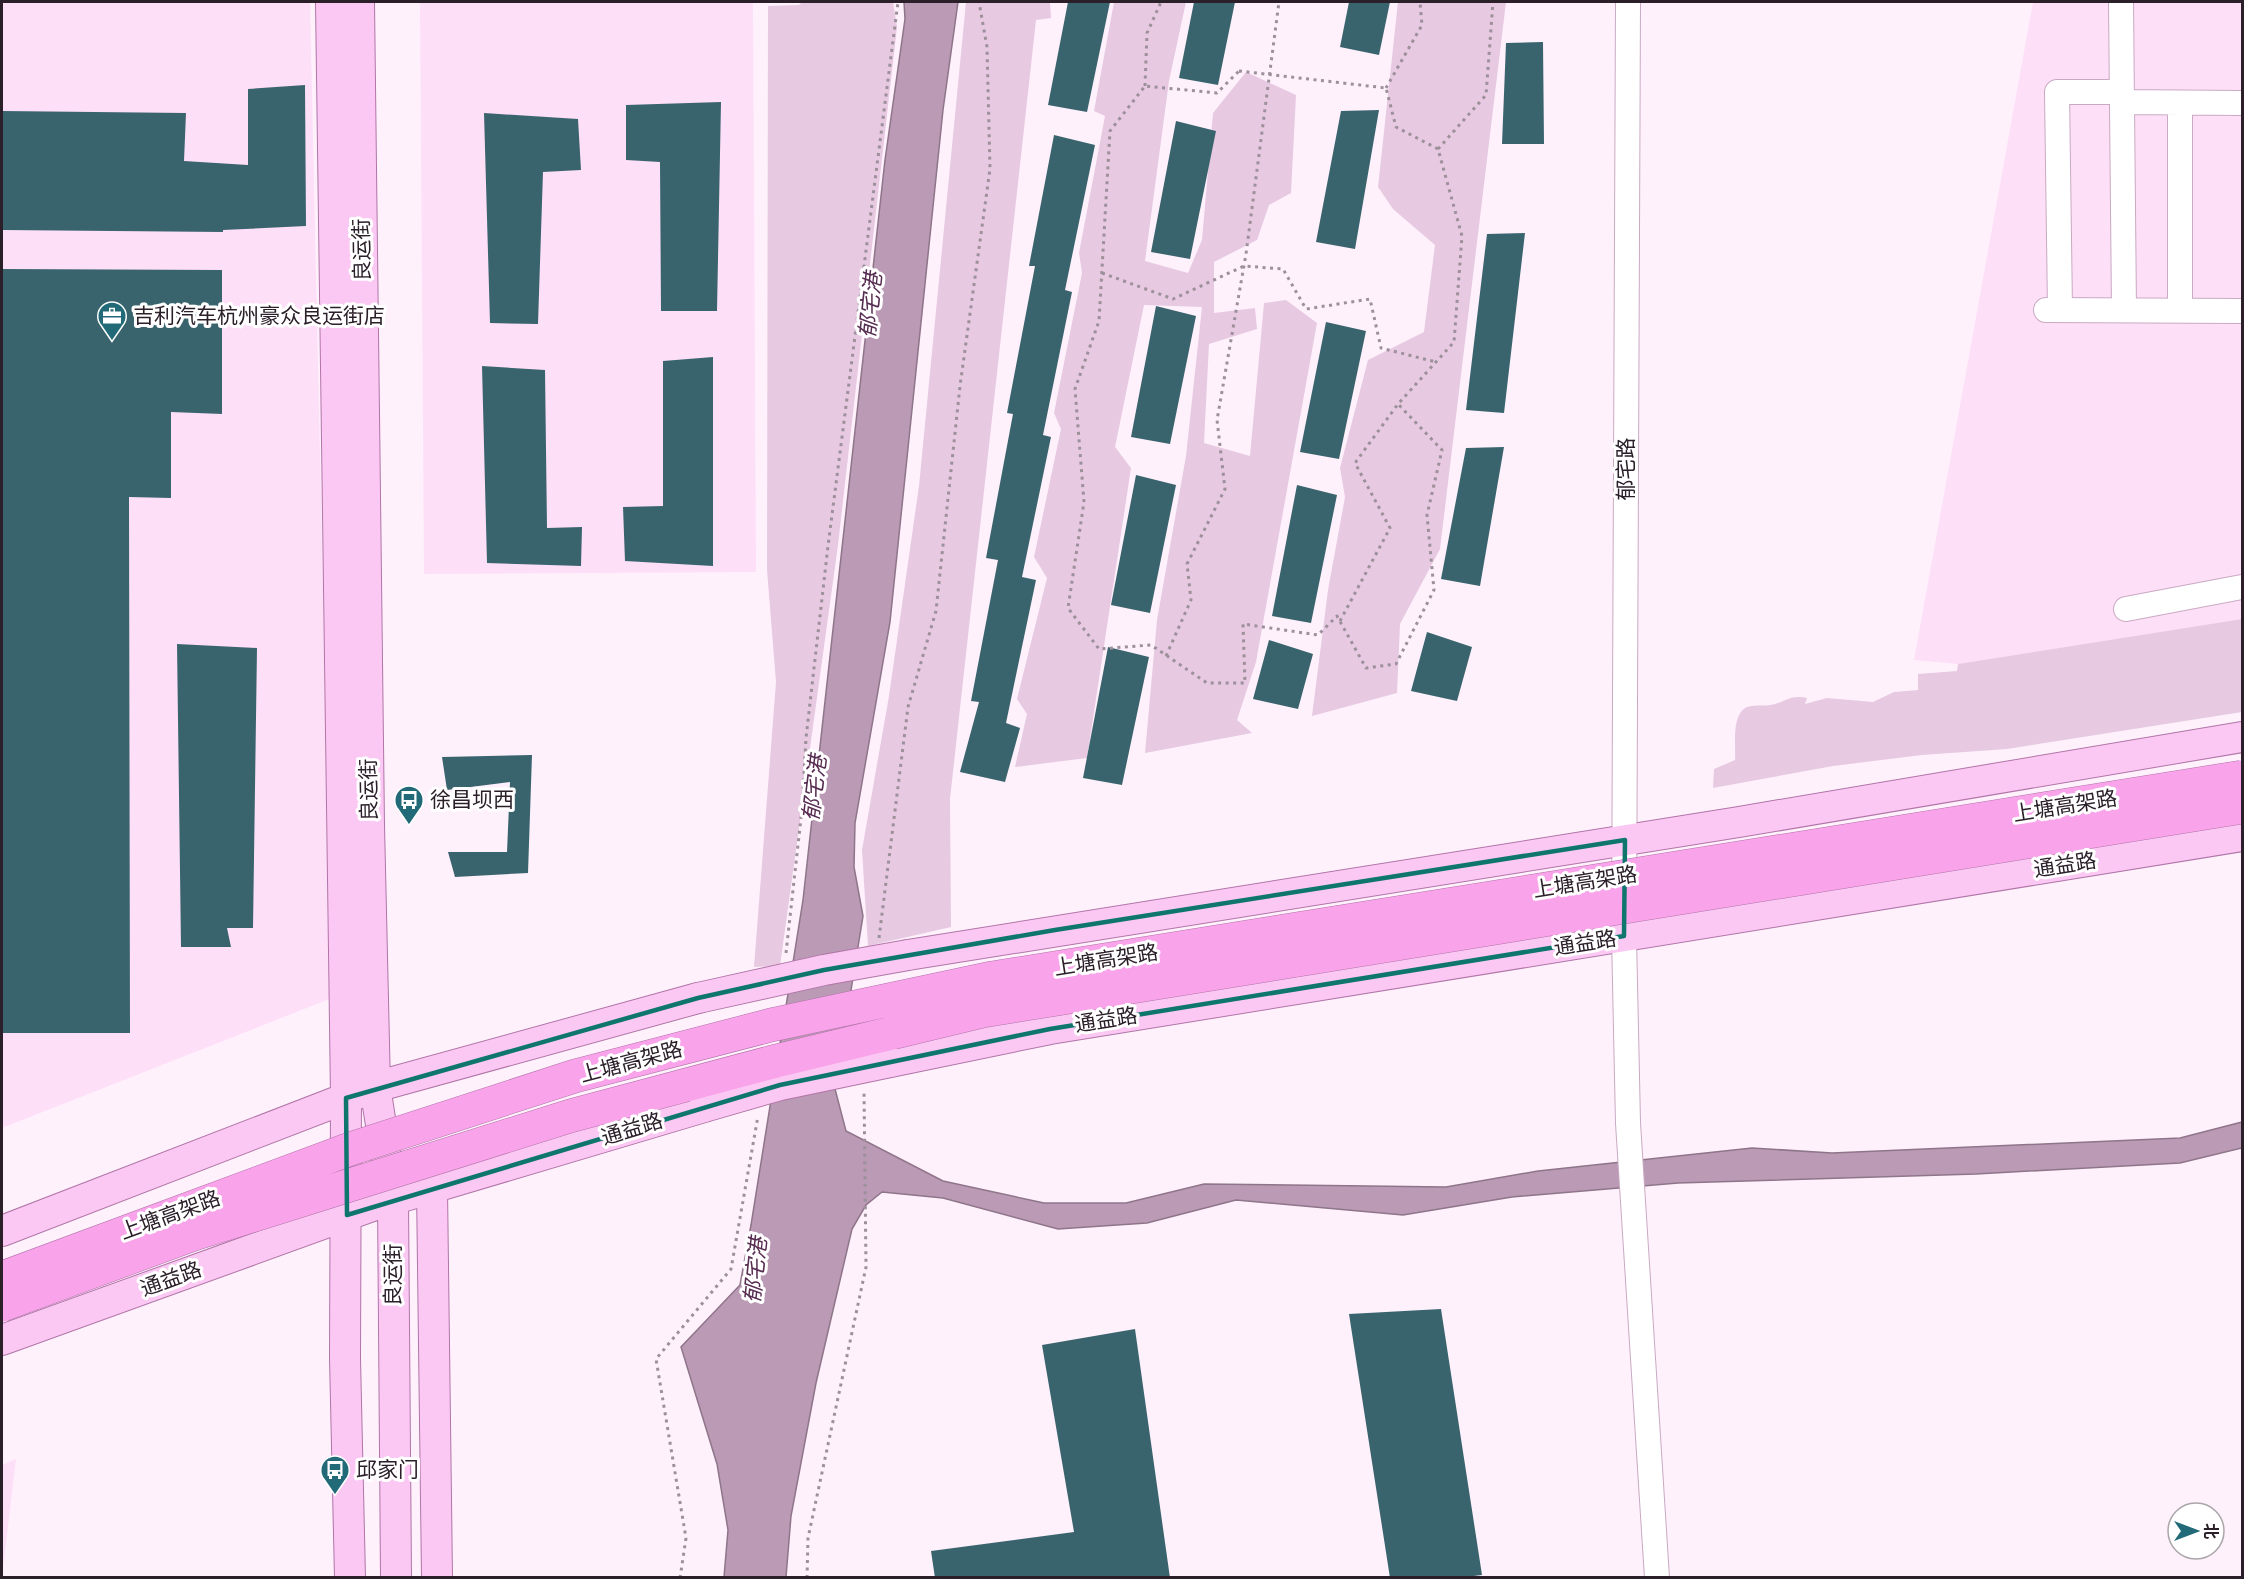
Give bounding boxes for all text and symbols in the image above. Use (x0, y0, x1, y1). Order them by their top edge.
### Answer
street label: 良运街 (346, 218, 378, 282)
water label: 郁宅港 (851, 268, 890, 339)
office icon: 吉利汽车杭州豪众良运街店 (96, 300, 128, 342)
place label: 吉利汽车杭州豪众良运街店 (133, 301, 385, 331)
street label: 郁宅路 (1611, 438, 1641, 501)
water label: 郁宅港 (794, 750, 834, 823)
street label: 良运街 (353, 758, 385, 822)
street label: 上塘高架路 (2011, 783, 2119, 829)
bus stop icon: 徐昌坝西 (393, 784, 425, 826)
place label: 徐昌坝西 (430, 785, 514, 815)
street label: 通益路 (2032, 845, 2098, 885)
street label: 上塘高架路 (1531, 859, 1639, 905)
street label: 通益路 (1552, 923, 1618, 963)
street label: 上塘高架路 (1052, 937, 1160, 983)
street label: 通益路 (1073, 1000, 1139, 1040)
street label: 上塘高架路 (576, 1034, 686, 1090)
street label: 通益路 (597, 1105, 667, 1153)
street label: 上塘高架路 (116, 1183, 224, 1247)
water label: 郁宅港 (736, 1233, 775, 1304)
street label: 良运街 (378, 1244, 408, 1307)
street label: 通益路 (136, 1254, 206, 1304)
bus stop icon: 邱家门 (319, 1454, 351, 1496)
place label: 邱家门 (356, 1455, 419, 1485)
north arrow (2166, 1501, 2226, 1561)
text: 北 (2199, 1523, 2222, 1539)

